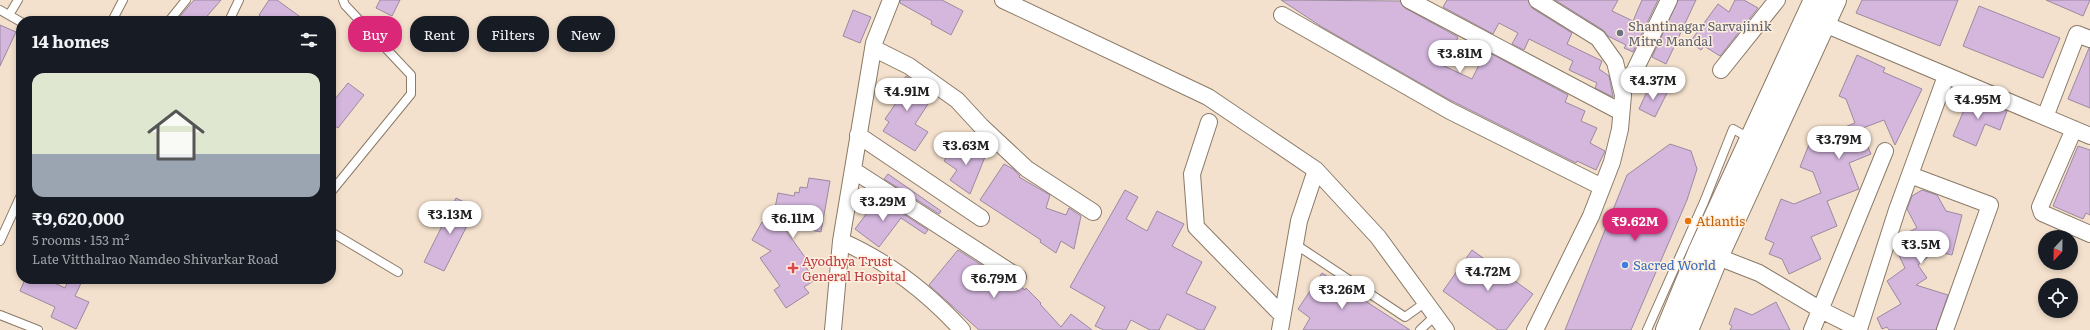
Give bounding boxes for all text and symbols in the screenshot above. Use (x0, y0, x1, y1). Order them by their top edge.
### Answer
chip: Buy (348, 16, 402, 52)
chip: Rent (410, 16, 469, 52)
chip: Filters (477, 16, 549, 52)
chip: New (557, 16, 615, 52)
place label: Shantinagar Sarvajinik Mitre Mandal (1628, 16, 1773, 50)
text: 14 homes (32, 28, 109, 53)
marker: Shantinagar Sarvajinik Mitre Mandal (1615, 28, 1625, 38)
icon: filters (298, 29, 320, 51)
pin: ₹3.81M (1427, 40, 1493, 74)
text: ₹3.81M (1437, 43, 1483, 62)
pin: ₹4.37M (1620, 67, 1686, 101)
text: ₹4.37M (1630, 70, 1677, 89)
pin: ₹4.91M (874, 78, 940, 112)
text: ₹4.91M (884, 81, 930, 100)
pin: ₹4.95M (1945, 86, 2011, 120)
text: ₹4.95M (1954, 89, 2002, 108)
icon: home (140, 99, 212, 171)
pin: ₹3.79M (1806, 126, 1872, 160)
text: ₹3.79M (1816, 129, 1862, 148)
pin: ₹3.63M (933, 132, 999, 166)
text: ₹3.63M (942, 135, 990, 154)
pin: ₹3.29M (850, 188, 916, 222)
text: ₹3.29M (860, 191, 906, 210)
pin: ₹3.13M (417, 201, 483, 235)
text: ₹3.13M (428, 204, 473, 223)
text: ₹9,620,000 (32, 205, 124, 230)
pin: ₹6.11M (760, 205, 826, 239)
text: ₹6.11M (771, 208, 815, 227)
pin: ₹9.62M (1602, 208, 1668, 242)
text: ₹9.62M (1611, 211, 1659, 230)
place label: Atlantis (1696, 211, 1745, 230)
marker: Atlantis (1683, 216, 1693, 226)
text: 5 rooms · 153 m² (32, 230, 130, 249)
north arrow (2038, 230, 2078, 270)
map controls (2038, 230, 2078, 318)
pin: ₹3.5M (1893, 231, 1949, 265)
text: ₹3.5M (1901, 234, 1941, 253)
text: Late Vitthalrao Namdeo Shivarkar Road (32, 249, 279, 268)
place label: Ayodhya Trust General Hospital (802, 251, 907, 285)
place label: Sacred World (1633, 255, 1716, 274)
pin: ₹4.72M (1455, 258, 1521, 292)
marker: Sacred World (1620, 260, 1630, 270)
text: ₹4.72M (1465, 261, 1511, 280)
marker: Ayodhya Trust General Hospital (787, 262, 799, 274)
pin: ₹6.79M (961, 265, 1027, 299)
text: ₹6.79M (971, 268, 1017, 287)
pin: ₹3.26M (1309, 276, 1375, 310)
button: locate (2038, 278, 2078, 318)
text: ₹3.26M (1319, 279, 1365, 298)

